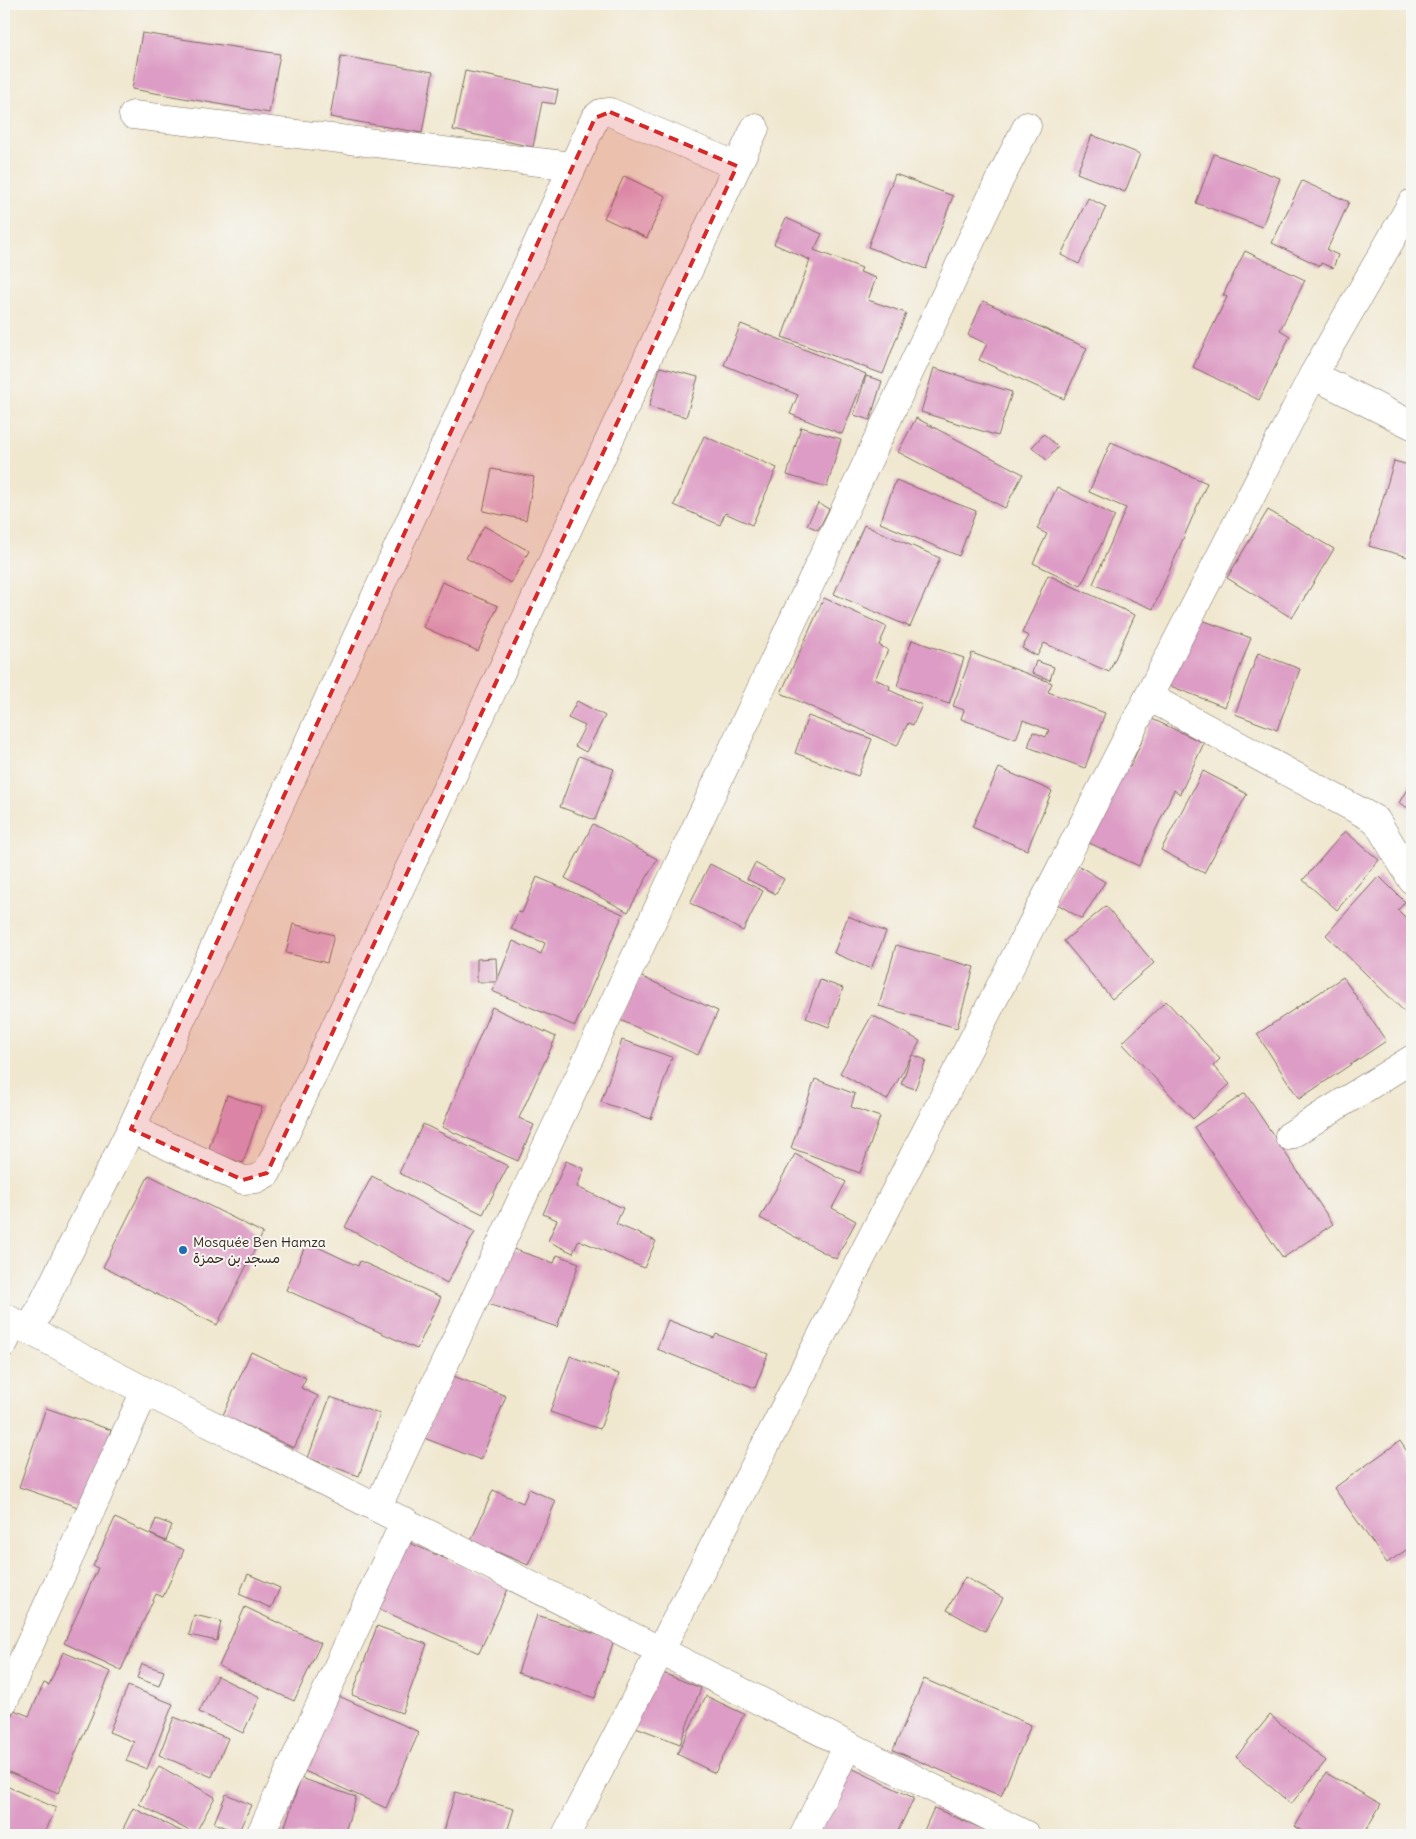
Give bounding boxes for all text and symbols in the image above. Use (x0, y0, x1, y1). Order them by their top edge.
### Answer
place label: Mosquée Ben Hamza مسجد بن حمزة (193, 1233, 326, 1267)
marker: Mosquée Ben Hamza مسجد بن حمزة (177, 1244, 189, 1256)

